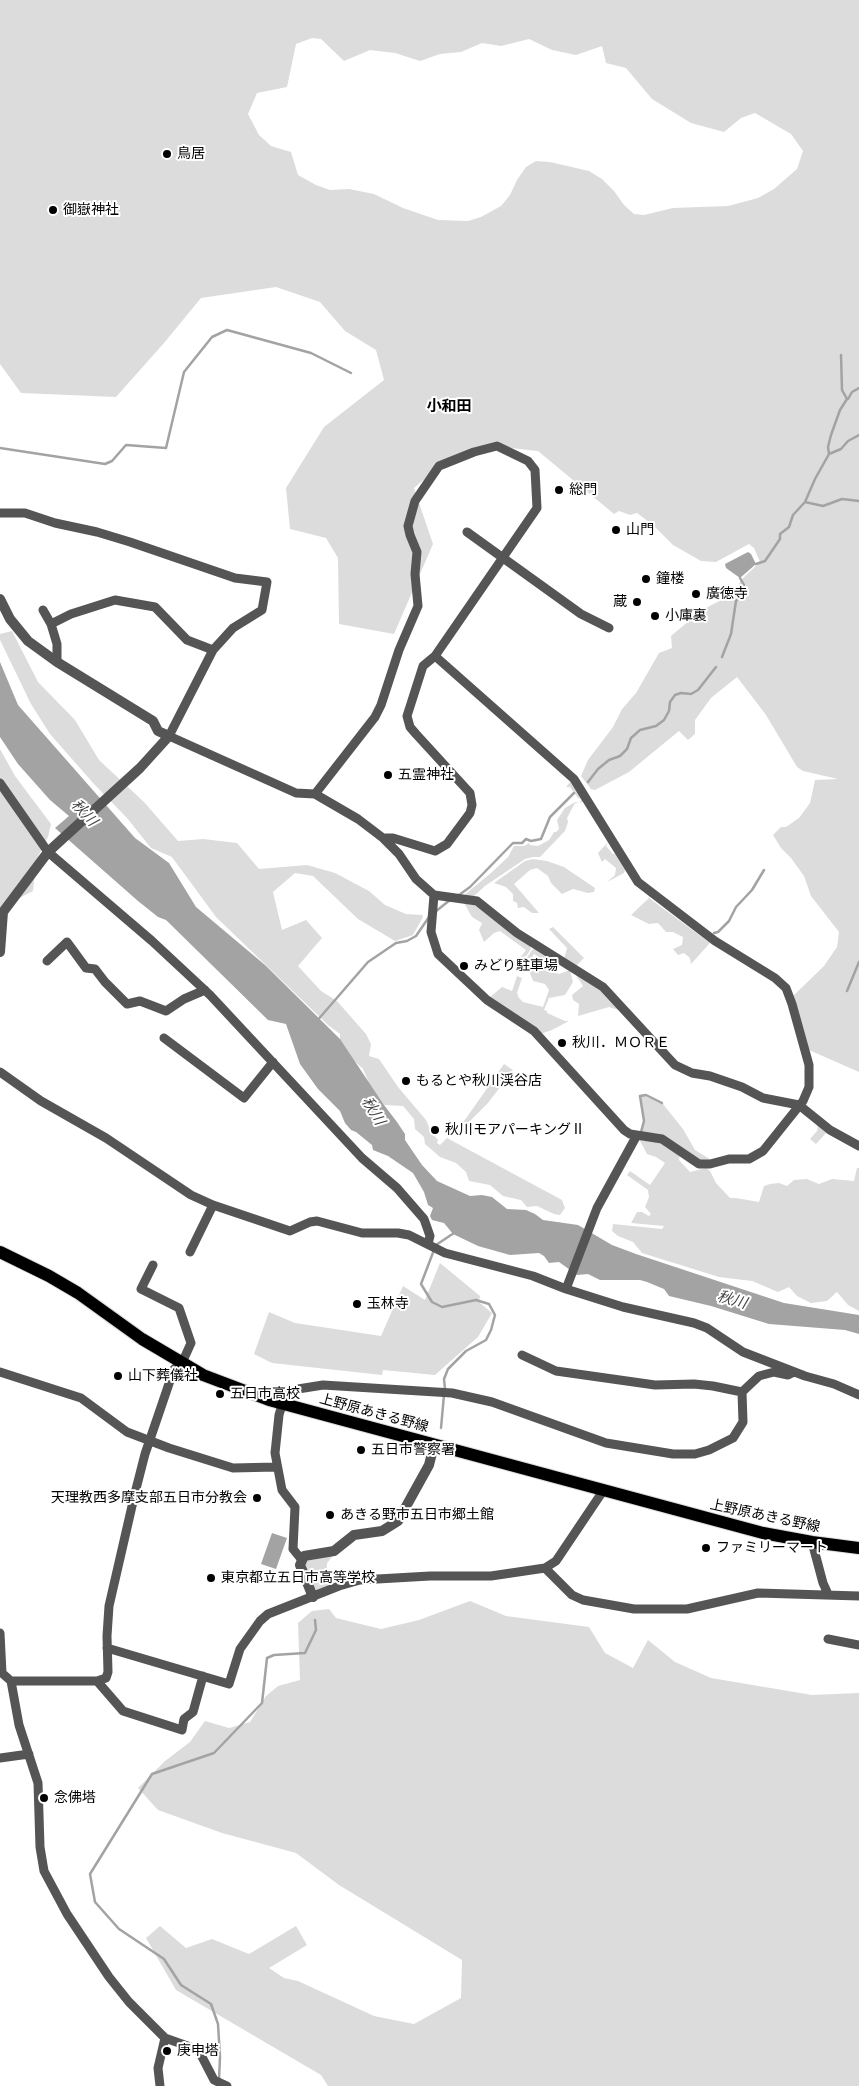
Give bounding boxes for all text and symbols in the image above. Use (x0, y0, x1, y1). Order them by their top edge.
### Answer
place label: 鳥居 (177, 146, 205, 162)
marker: 鳥居 (161, 148, 173, 160)
place label: 御嶽神社 (63, 202, 119, 218)
marker: 御嶽神社 (47, 204, 59, 216)
district label: 小和田 (427, 397, 471, 415)
place label: 総門 (569, 482, 597, 498)
marker: 総門 (553, 484, 565, 496)
place label: 山門 (626, 522, 654, 538)
marker: 山門 (610, 524, 622, 536)
place label: 鐘楼 (656, 571, 684, 587)
marker: 鐘楼 (640, 573, 652, 585)
place label: 廣徳寺 (706, 586, 748, 602)
marker: 廣徳寺 (690, 588, 702, 600)
place label: 蔵 (613, 594, 627, 610)
marker: 蔵 (631, 596, 643, 608)
place label: 小庫裏 (665, 608, 707, 624)
marker: 小庫裏 (649, 610, 661, 622)
place label: 五霊神社 (398, 767, 454, 783)
marker: 五霊神社 (382, 769, 394, 781)
water label: 秋川 (67, 796, 101, 830)
place label: みどり駐車場 (474, 958, 558, 974)
marker: みどり駐車場 (458, 960, 470, 972)
place label: 秋川．ＭＯＲＥ (572, 1035, 670, 1051)
marker: 秋川．ＭＯＲＥ (556, 1037, 568, 1049)
place label: もるとや秋川渓谷店 (416, 1073, 542, 1089)
marker: もるとや秋川渓谷店 (400, 1075, 412, 1087)
water label: 秋川 (358, 1094, 388, 1128)
place label: 秋川モアパーキングⅡ (445, 1122, 585, 1138)
marker: 秋川モアパーキングⅡ (429, 1124, 441, 1136)
water label: 秋川 (715, 1287, 749, 1313)
place label: 玉林寺 (367, 1296, 409, 1312)
marker: 玉林寺 (351, 1298, 363, 1310)
place label: 山下葬儀社 (128, 1368, 198, 1384)
marker: 山下葬儀社 (112, 1370, 124, 1382)
place label: 五日市高校 (230, 1386, 300, 1402)
marker: 五日市高校 (214, 1388, 226, 1400)
street label: 上野原あきる野線 (318, 1390, 430, 1436)
place label: 五日市警察署 (371, 1442, 455, 1458)
marker: 五日市警察署 (355, 1444, 367, 1456)
place label: 天理教西多摩支部五日市分教会 (51, 1490, 247, 1506)
marker: 天理教西多摩支部五日市分教会 (251, 1492, 263, 1504)
street label: 上野原あきる野線 (708, 1496, 822, 1536)
place label: あきる野市五日市郷土館 (340, 1507, 494, 1523)
marker: あきる野市五日市郷土館 (324, 1509, 336, 1521)
place label: ファミリーマート (716, 1540, 828, 1556)
marker: ファミリーマート (700, 1542, 712, 1554)
place label: 東京都立五日市高等学校 (221, 1570, 375, 1586)
marker: 東京都立五日市高等学校 (205, 1572, 217, 1584)
place label: 念佛塔 (54, 1790, 96, 1806)
marker: 念佛塔 (38, 1792, 50, 1804)
place label: 庚申塔 (177, 2043, 219, 2059)
marker: 庚申塔 (161, 2045, 173, 2057)

